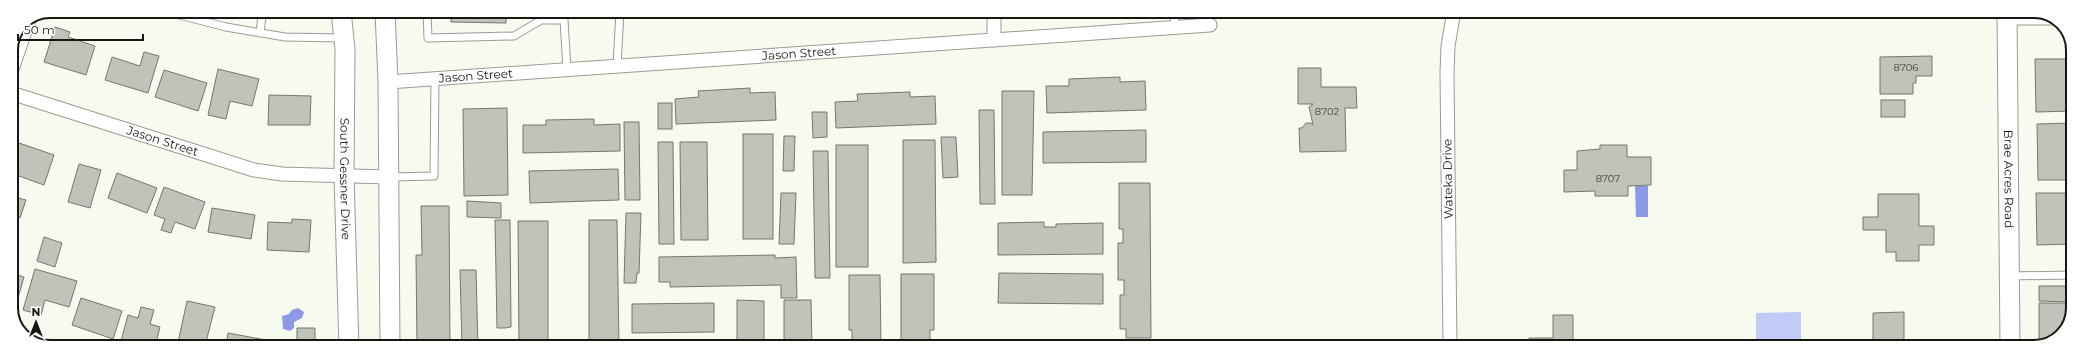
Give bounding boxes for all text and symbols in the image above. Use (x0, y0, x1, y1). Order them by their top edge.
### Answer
scale bar (18, 16, 143, 42)
text: 50 m (24, 22, 55, 37)
street label: Jason Street (761, 43, 837, 63)
house number: 8706 (1894, 61, 1918, 74)
street label: Jason Street (437, 65, 513, 86)
house number: 8702 (1315, 105, 1340, 118)
street label: South Gessner Drive (337, 118, 354, 240)
street label: Jason Street (124, 122, 200, 159)
street label: Brae Acres Road (2001, 130, 2017, 228)
street label: Wateka Drive (1439, 139, 1456, 219)
house number: 8707 (1596, 172, 1620, 185)
north arrow (16, 302, 56, 342)
text: N (32, 305, 40, 319)

